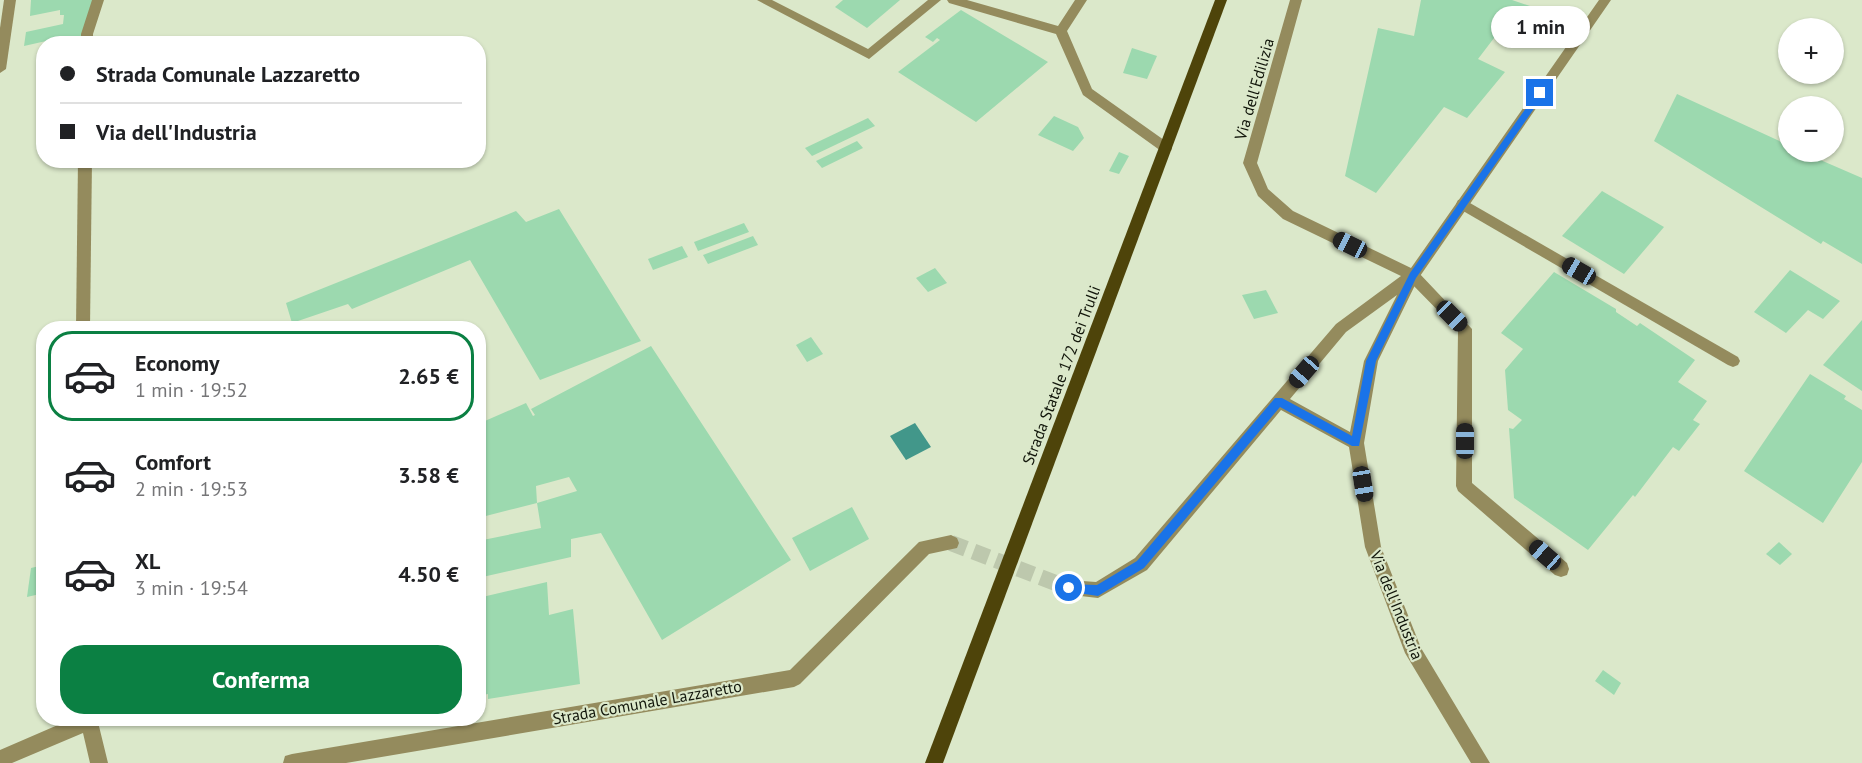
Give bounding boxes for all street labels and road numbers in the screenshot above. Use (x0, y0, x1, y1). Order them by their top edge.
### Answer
street label: Via dell'Edilizia (1230, 36, 1278, 143)
street label: Strada Statale 172 dei Trulli (1018, 282, 1104, 468)
street label: Via dell'Industria (1366, 547, 1428, 662)
street label: Strada Comunale Lazzaretto (551, 676, 743, 728)

